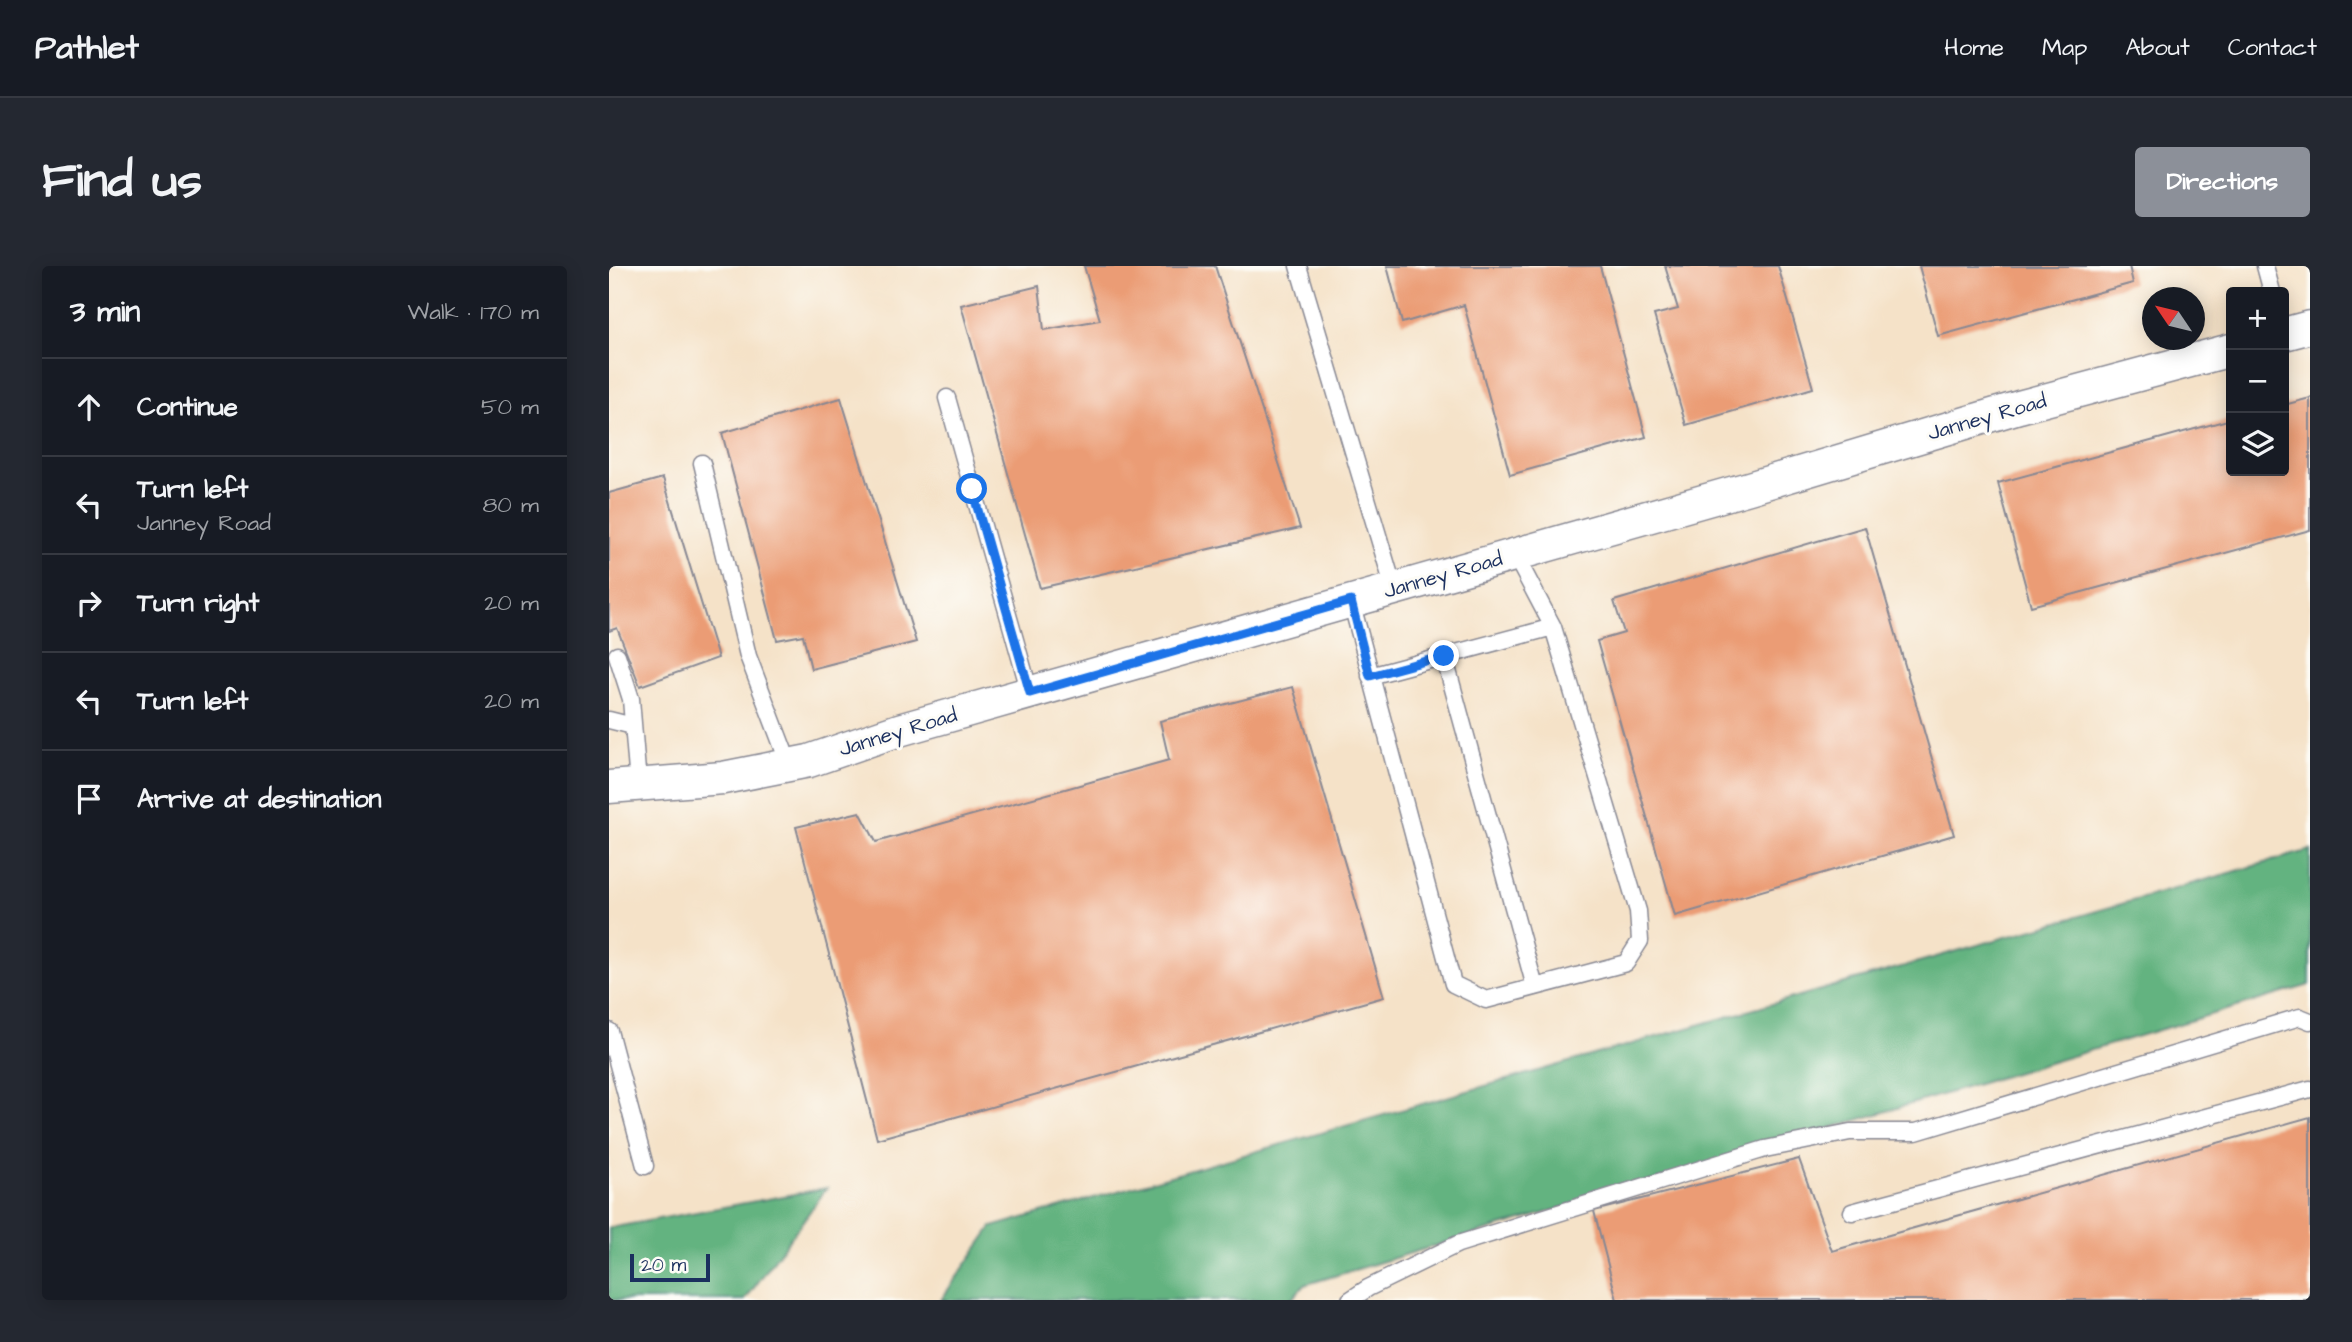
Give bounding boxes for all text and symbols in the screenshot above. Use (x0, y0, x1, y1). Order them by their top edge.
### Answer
text: Pathlet (35, 25, 139, 71)
text: Home (1944, 31, 2004, 65)
text: Map (2042, 31, 2087, 65)
text: About (2125, 31, 2190, 65)
text: Contact (2228, 31, 2317, 65)
button: Directions (2135, 147, 2310, 217)
text: Find us (42, 148, 202, 216)
north arrow (2142, 287, 2205, 350)
map controls (2226, 287, 2289, 476)
button: + (2226, 287, 2289, 350)
text: 3 min (70, 291, 140, 333)
text: Walk · 170 m (408, 296, 539, 328)
button: − (2226, 350, 2289, 413)
street label: Janney Road (1924, 386, 2051, 450)
icon: ahead (70, 388, 108, 426)
text: Continue (137, 389, 238, 425)
text: 50 m (481, 391, 539, 423)
button: layers (2226, 413, 2289, 476)
text: Turn left (137, 471, 248, 507)
route start (956, 473, 987, 504)
icon: left (70, 486, 108, 524)
text: 80 m (482, 489, 539, 521)
text: Janney Road (137, 507, 271, 539)
street label: Janney Road (1380, 544, 1507, 608)
icon: right (70, 584, 108, 622)
text: Turn right (137, 585, 259, 621)
text: 20 m (484, 587, 539, 619)
route end (1428, 640, 1459, 671)
icon: left (70, 682, 108, 720)
text: Turn left (137, 683, 248, 719)
text: 20 m (484, 685, 539, 717)
street label: Janney Road (835, 700, 962, 766)
icon: arrive (70, 780, 108, 818)
text: Arrive at destination (137, 781, 382, 817)
scale bar (630, 1251, 711, 1283)
text: 20 m (641, 1252, 686, 1279)

